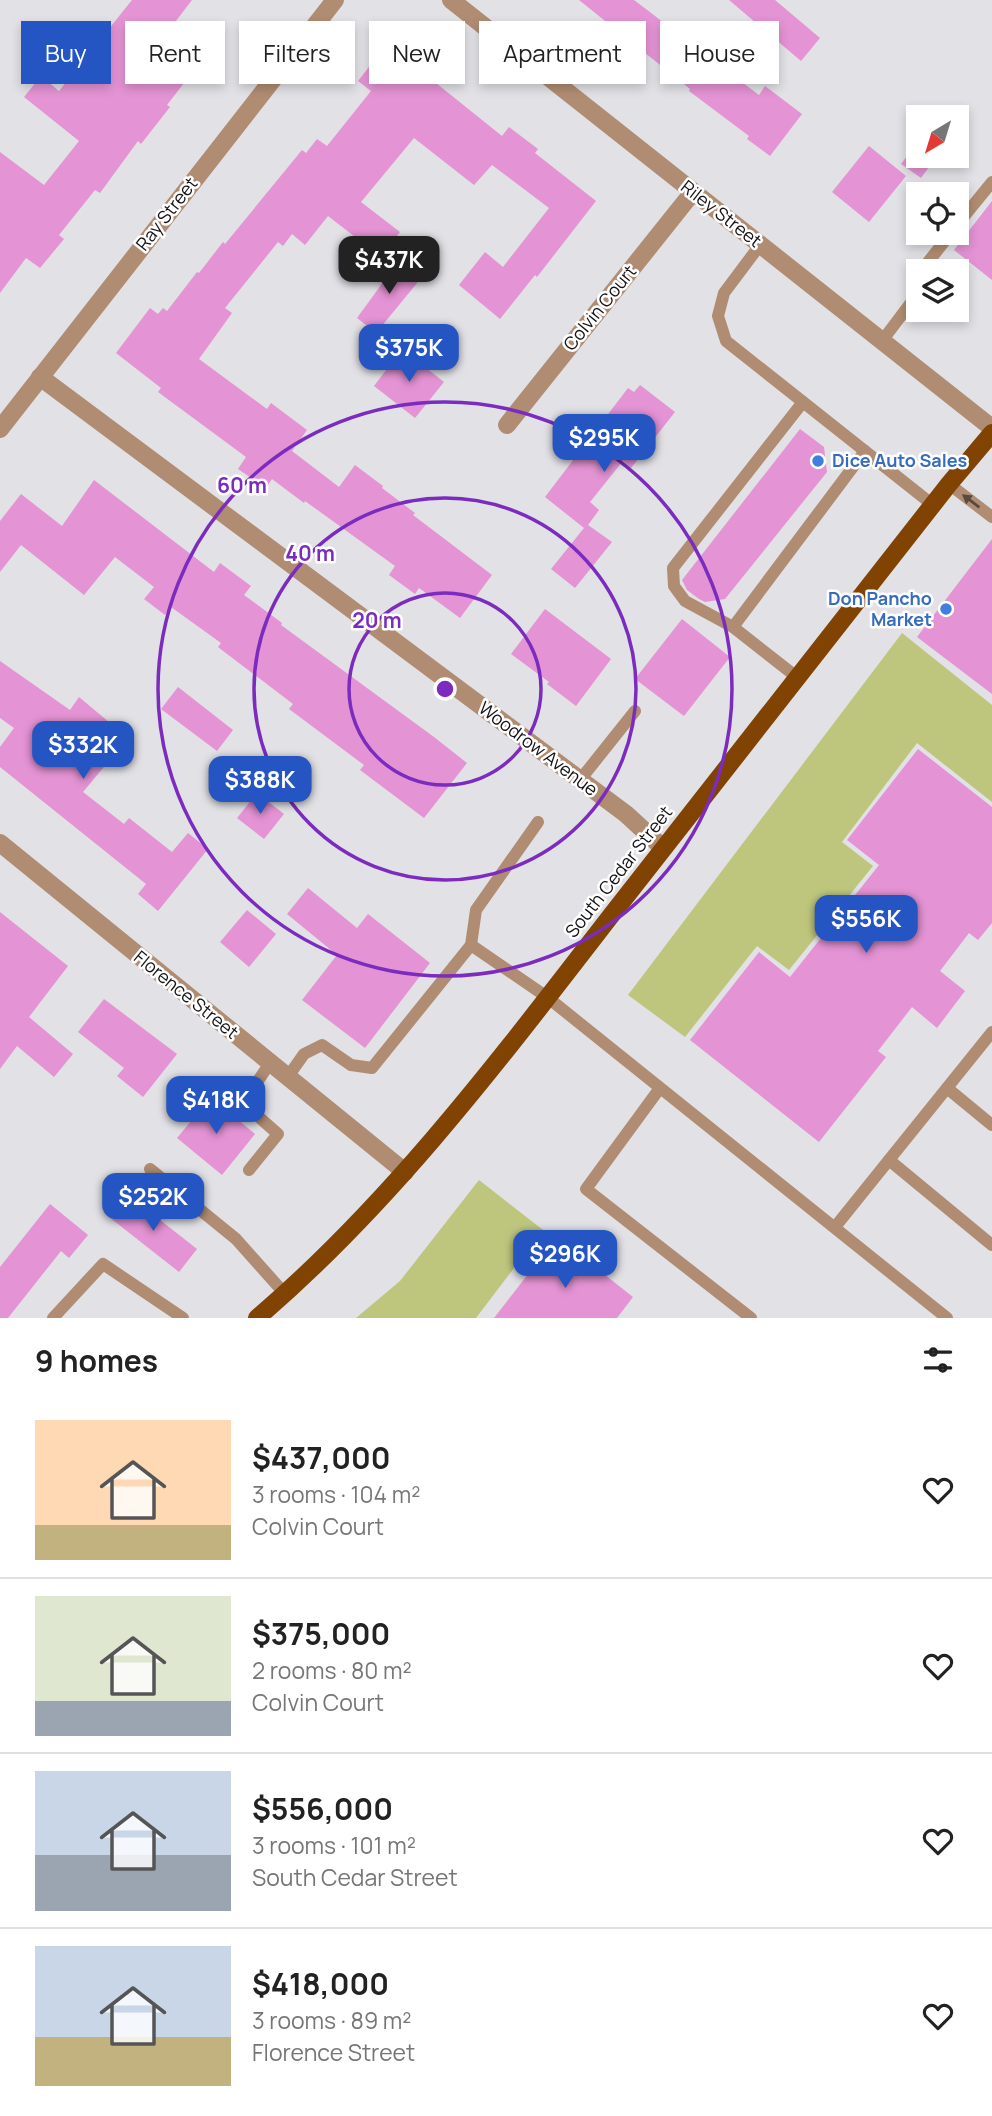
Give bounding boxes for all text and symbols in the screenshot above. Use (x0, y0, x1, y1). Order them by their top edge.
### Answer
chip: Buy (21, 21, 111, 84)
chip: Rent (125, 21, 225, 84)
chip: Filters (239, 21, 355, 84)
chip: New (369, 21, 465, 84)
chip: Apartment (479, 21, 646, 84)
chip: House (660, 21, 779, 84)
north arrow (906, 105, 970, 168)
map controls (906, 105, 969, 322)
street label: Ray Street (130, 172, 202, 255)
street label: Riley Street (676, 174, 767, 252)
button: locate (906, 182, 969, 245)
pin: $437K (340, 236, 438, 296)
text: $437K (355, 243, 423, 275)
button: layers (906, 259, 969, 322)
street label: Colvin Court (557, 260, 641, 355)
pin: $375K (360, 324, 458, 384)
text: $375K (375, 331, 443, 363)
pin: $295K (555, 414, 653, 474)
text: $295K (569, 421, 639, 453)
place label: Dice Auto Sales (832, 448, 968, 472)
marker: Dice Auto Sales (810, 453, 826, 469)
text: 60 m (217, 471, 267, 499)
one-way arrow (962, 493, 980, 508)
text: 40 m (285, 539, 335, 567)
place label: Don Pancho Market (828, 586, 932, 631)
marker: Don Pancho Market (938, 601, 954, 617)
text: 20 m (352, 606, 402, 634)
centre of rings (433, 677, 457, 701)
street label: Woodrow Avenue (474, 695, 603, 801)
pin: $332K (34, 722, 132, 781)
text: $332K (48, 728, 118, 760)
pin: $388K (211, 756, 309, 816)
text: $388K (225, 763, 295, 795)
street label: South Cedar Street (559, 801, 677, 942)
pin: $556K (817, 895, 915, 955)
text: $556K (831, 902, 901, 934)
street label: Florence Street (129, 945, 244, 1044)
pin: $418K (167, 1076, 265, 1136)
text: $418K (182, 1083, 250, 1115)
pin: $252K (104, 1174, 202, 1233)
text: $252K (118, 1180, 188, 1212)
pin: $296K (516, 1230, 614, 1290)
text: $296K (529, 1237, 601, 1269)
text: 9 homes (35, 1340, 158, 1381)
icon: filters (919, 1341, 957, 1379)
text: $437,000 (252, 1437, 390, 1478)
icon: home (91, 1448, 175, 1532)
icon: heart (919, 1471, 957, 1509)
text: 3 rooms · 104 m² (252, 1478, 420, 1510)
text: Colvin Court (252, 1510, 384, 1542)
text: $375,000 (252, 1613, 390, 1654)
icon: home (91, 1624, 175, 1708)
icon: heart (919, 1647, 957, 1685)
text: 2 rooms · 80 m² (252, 1654, 412, 1686)
text: Colvin Court (252, 1686, 384, 1718)
text: $556,000 (252, 1788, 393, 1829)
icon: home (91, 1799, 175, 1883)
icon: heart (919, 1822, 957, 1860)
text: 3 rooms · 101 m² (252, 1829, 416, 1861)
text: South Cedar Street (252, 1861, 458, 1893)
text: $418,000 (252, 1963, 389, 2004)
icon: home (91, 1974, 175, 2058)
icon: heart (919, 1997, 957, 2035)
text: 3 rooms · 89 m² (252, 2004, 412, 2036)
text: Florence Street (252, 2036, 415, 2068)

